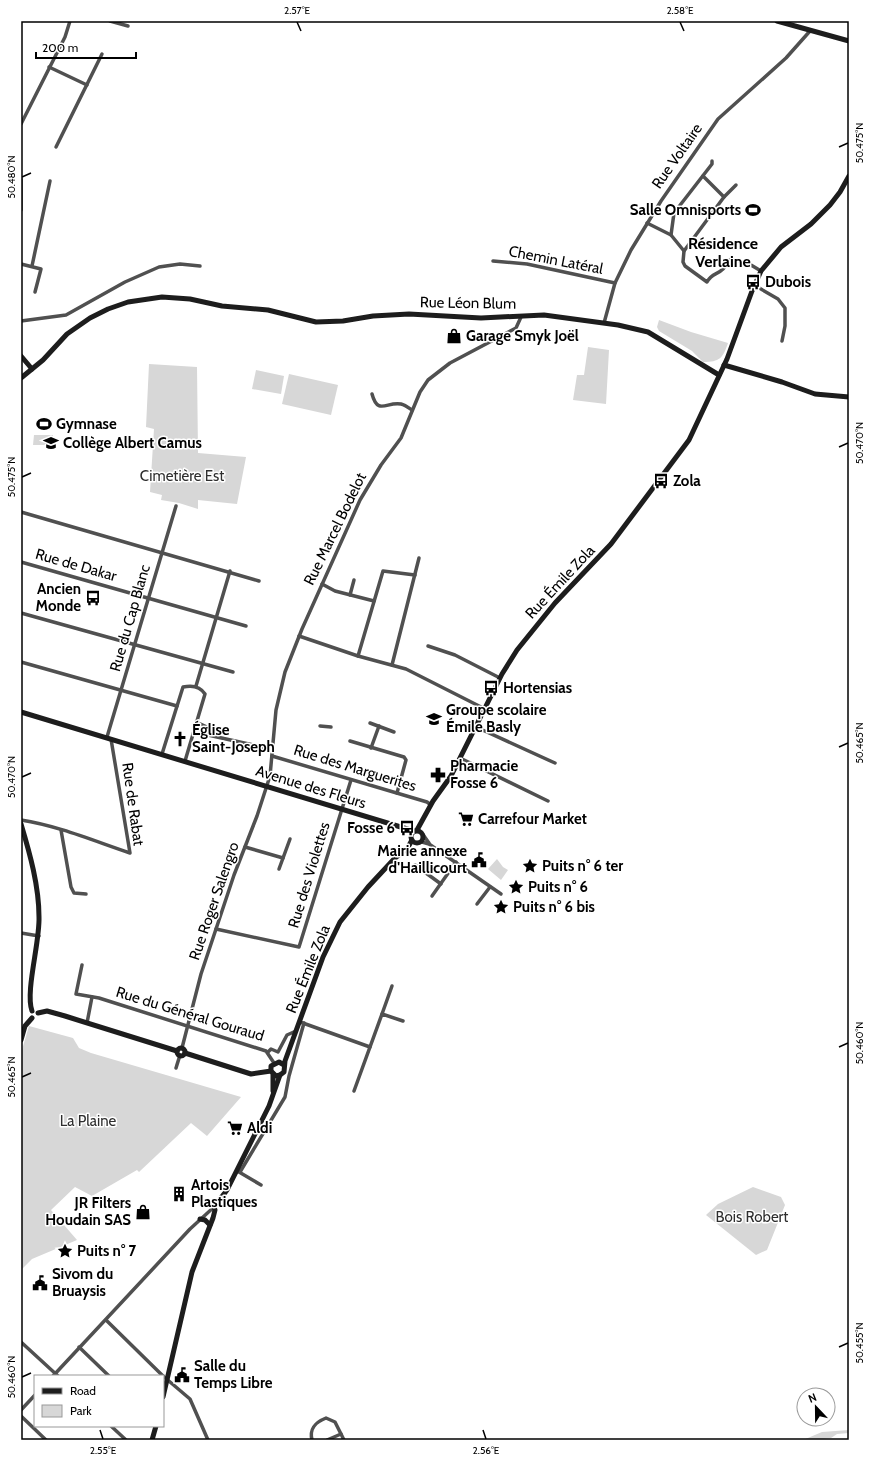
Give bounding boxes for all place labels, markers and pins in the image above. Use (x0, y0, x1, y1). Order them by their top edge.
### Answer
place label: Salle Omnisports (630, 201, 741, 219)
sports icon: Salle Omnisports (744, 201, 762, 219)
bus stop icon: Dubois (744, 273, 762, 291)
place label: Dubois (765, 273, 811, 291)
shop icon: Garage Smyk Joël (445, 327, 463, 345)
place label: Garage Smyk Joël (466, 327, 579, 345)
sports icon: Gymnase (35, 415, 53, 433)
place label: Gymnase (56, 415, 117, 433)
school or university icon: Collège Albert Camus (42, 434, 60, 452)
place label: Collège Albert Camus (63, 434, 202, 452)
bus stop icon: Zola (652, 472, 670, 490)
place label: Zola (673, 472, 701, 490)
place label: Ancien Monde (36, 580, 81, 615)
bus stop icon: Ancien Monde (84, 589, 102, 607)
bus stop icon: Hortensias (482, 679, 500, 697)
place label: Hortensias (503, 679, 572, 697)
place label: Groupe scolaire Émile Basly (446, 701, 547, 736)
school or university icon: Groupe scolaire Émile Basly (425, 710, 443, 728)
place label: Église Saint-Joseph (192, 720, 275, 756)
church icon: Église Saint-Joseph (171, 730, 189, 748)
place label: Pharmacie Fosse 6 (450, 757, 518, 792)
pharmacy icon: Pharmacie Fosse 6 (429, 766, 447, 784)
supermarket icon: Carrefour Market (457, 810, 475, 828)
place label: Carrefour Market (478, 810, 587, 828)
place label: Fosse 6 (347, 819, 395, 837)
bus stop icon: Fosse 6 (398, 819, 416, 837)
place label: Mairie annexe d'Haillicourt (377, 842, 467, 877)
public building icon: Mairie annexe d'Haillicourt (470, 851, 488, 869)
place icon: Puits n° 6 ter (521, 857, 539, 875)
place label: Puits n° 6 ter (542, 857, 623, 875)
place icon: Puits n° 6 (507, 878, 525, 896)
place label: Puits n° 6 (528, 878, 588, 896)
place icon: Puits n° 6 bis (492, 898, 510, 916)
place label: Puits n° 6 bis (513, 898, 595, 916)
supermarket icon: Aldi (226, 1119, 244, 1137)
place label: Aldi (247, 1119, 272, 1137)
place label: Artois Plastiques (191, 1176, 257, 1211)
building icon: Artois Plastiques (170, 1185, 188, 1203)
place label: JR Filters Houdain SAS (45, 1194, 131, 1229)
shop icon: JR Filters Houdain SAS (134, 1203, 152, 1221)
place icon: Puits n° 7 (56, 1242, 74, 1260)
place label: Puits n° 7 (77, 1242, 137, 1260)
place label: Sivom du Bruaysis (52, 1265, 113, 1300)
public building icon: Sivom du Bruaysis (31, 1274, 49, 1292)
place label: Salle du Temps Libre (194, 1357, 273, 1392)
public building icon: Salle du Temps Libre (173, 1366, 191, 1384)

